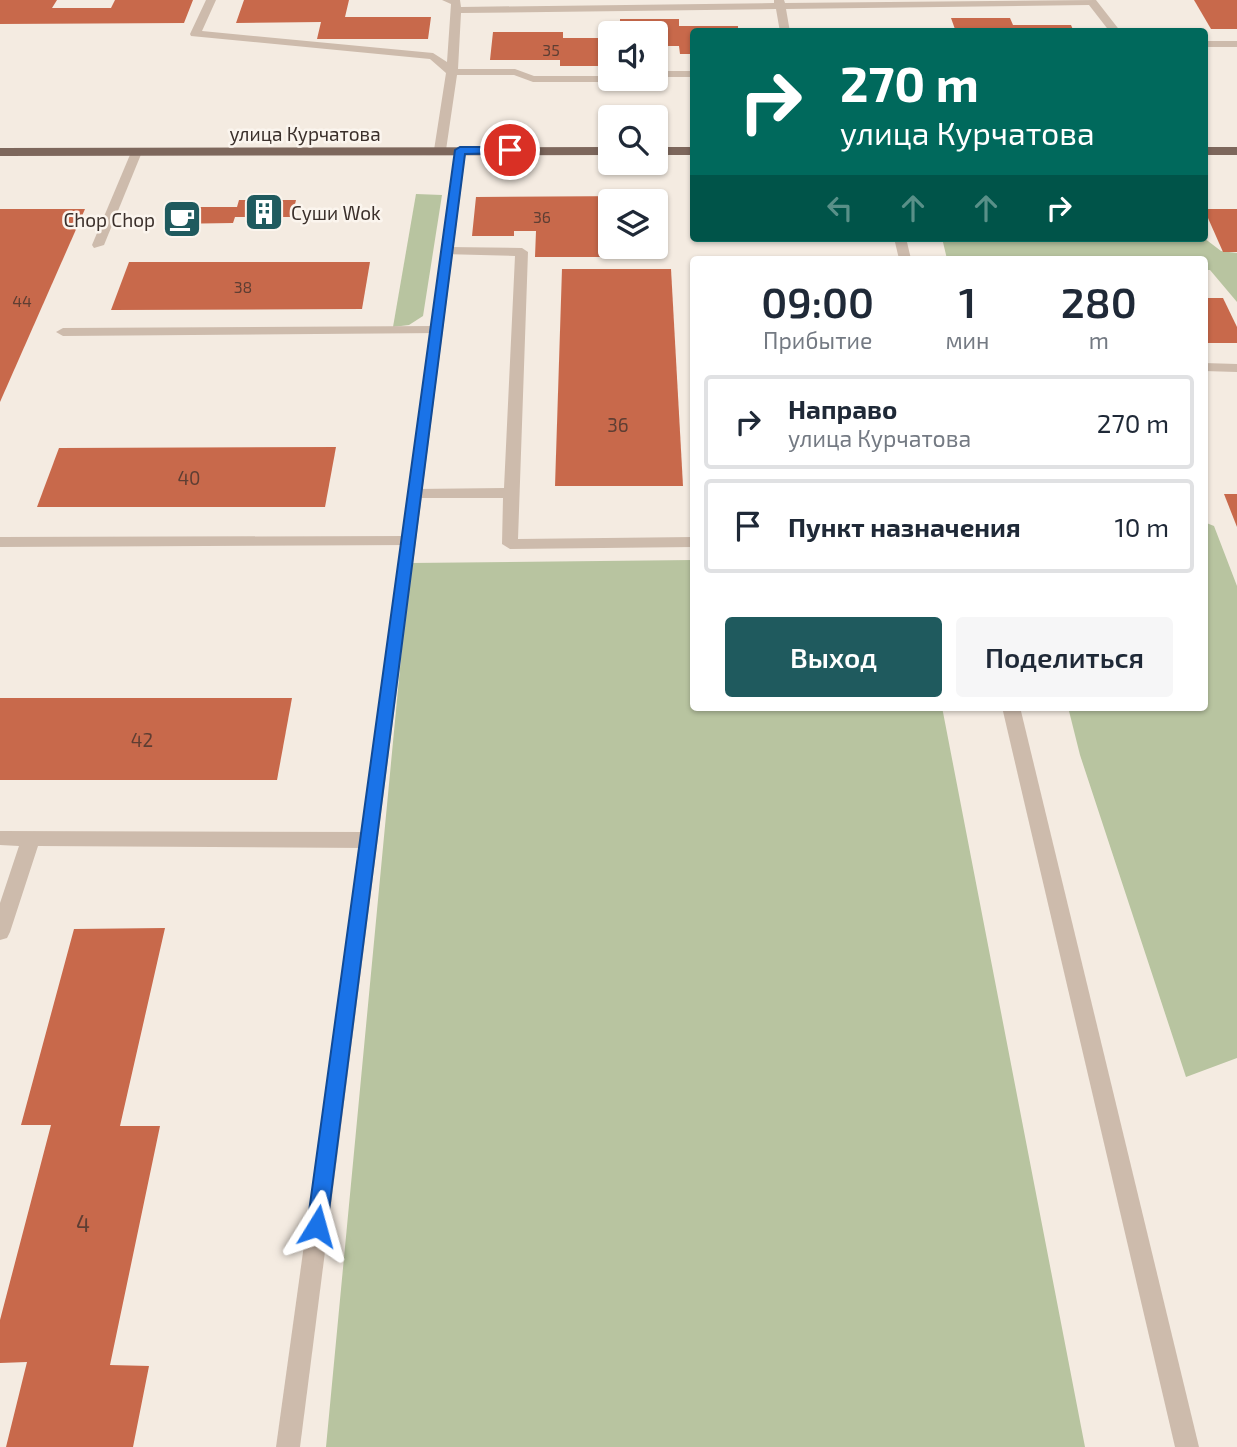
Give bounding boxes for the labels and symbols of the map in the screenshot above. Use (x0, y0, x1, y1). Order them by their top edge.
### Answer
house number: 35 (542, 40, 560, 59)
pin (480, 120, 540, 180)
street label: улица Курчатова (229, 122, 381, 146)
building icon: Суши Wok (243, 191, 285, 233)
cafe icon: Chop Chop (161, 198, 203, 240)
place label: Суши Wok (291, 201, 381, 225)
house number: 36 (533, 207, 551, 226)
place label: Chop Chop (63, 208, 155, 231)
house number: 38 (234, 277, 252, 296)
house number: 44 (12, 291, 32, 310)
house number: 36 (607, 413, 629, 436)
house number: 40 (177, 466, 201, 489)
house number: 42 (131, 728, 153, 751)
position arrow (280, 1189, 354, 1263)
house number: 4 (76, 1209, 90, 1237)

